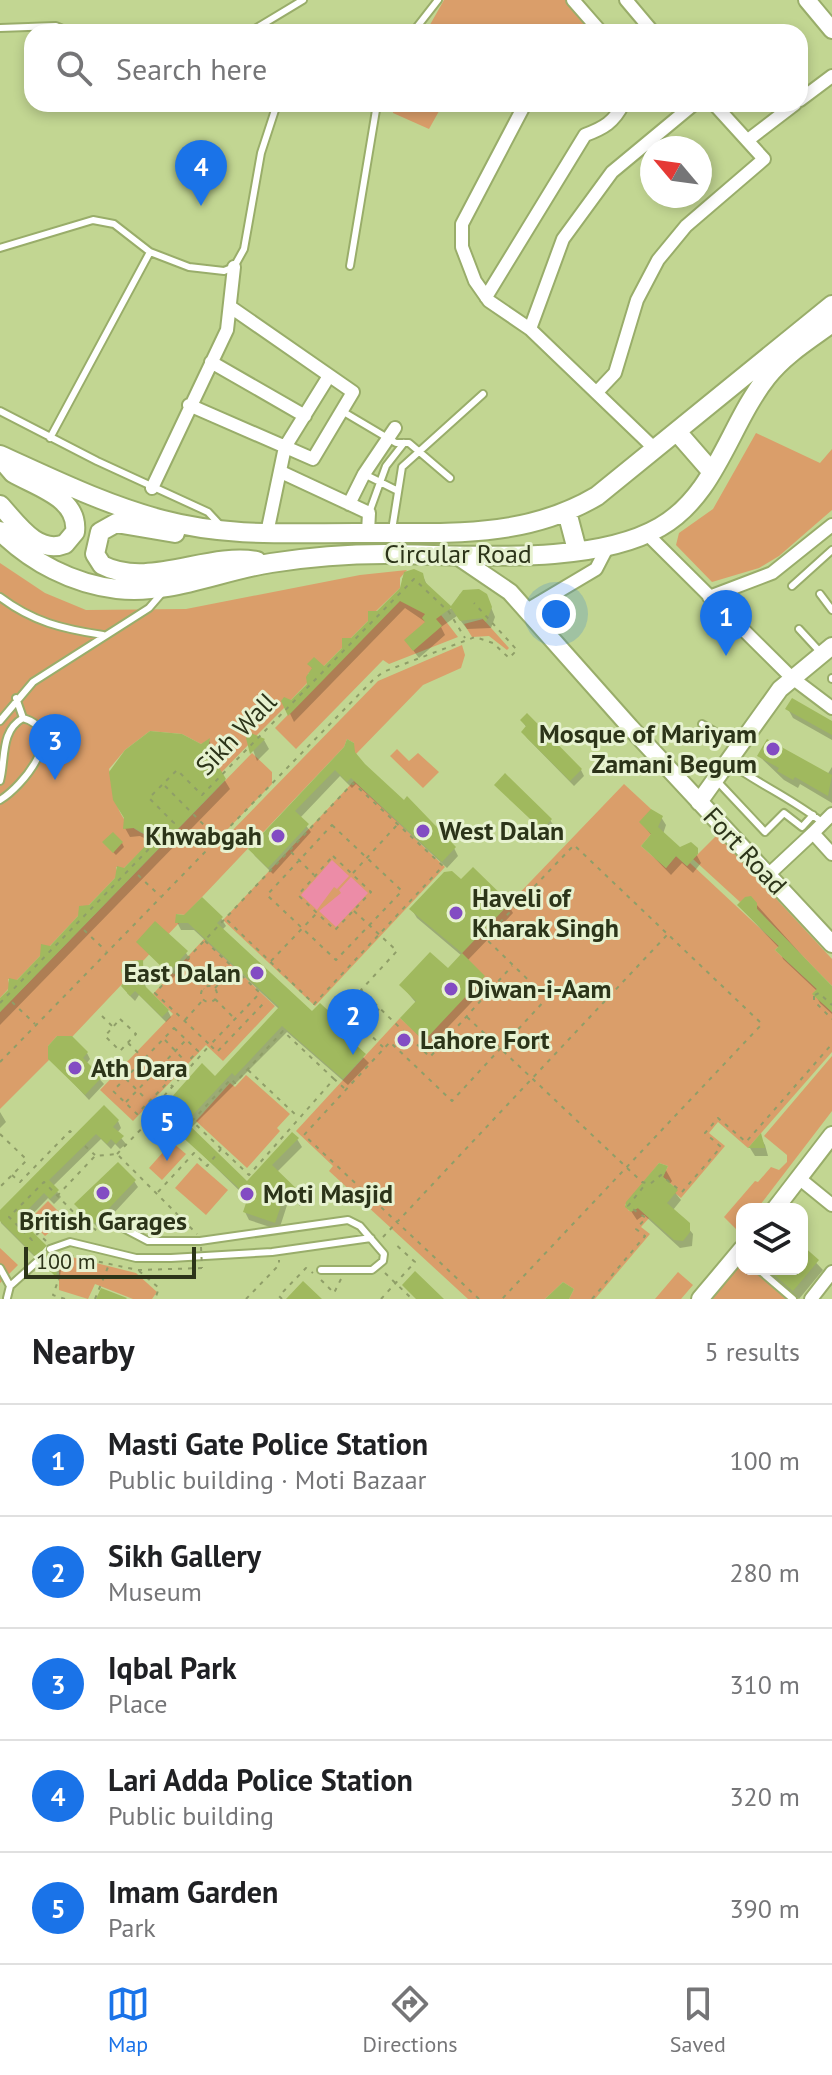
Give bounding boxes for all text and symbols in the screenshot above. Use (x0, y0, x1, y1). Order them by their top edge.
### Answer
search box (24, 24, 808, 112)
icon: search (52, 46, 96, 90)
text: Search here (116, 49, 267, 88)
north arrow (640, 136, 712, 208)
pin: 4 (175, 140, 227, 206)
street label: Circular Road (384, 537, 532, 570)
pin: 1 (700, 590, 752, 656)
your location (536, 594, 576, 634)
street label: Sikh Wall (188, 685, 283, 782)
pin: 3 (29, 714, 81, 780)
place label: Mosque of Mariyam Zamani Begum (539, 717, 757, 780)
marker: Mosque of Mariyam Zamani Begum (764, 740, 782, 758)
street label: Fort Road (697, 800, 794, 901)
place label: West Dalan (439, 814, 564, 847)
place label: Khwabgah (145, 819, 262, 852)
marker: West Dalan (414, 822, 432, 840)
marker: Khwabgah (269, 827, 287, 845)
place label: Haveli of Kharak Singh (472, 881, 619, 944)
marker: Haveli of Kharak Singh (447, 904, 465, 922)
place label: East Dalan (123, 956, 241, 989)
marker: East Dalan (248, 964, 266, 982)
place label: Diwan-i-Aam (467, 972, 611, 1005)
marker: Diwan-i-Aam (442, 980, 460, 998)
pin: 2 (327, 989, 379, 1055)
place label: Lahore Fort (420, 1023, 549, 1056)
marker: Lahore Fort (395, 1031, 413, 1049)
place label: Ath Dara (91, 1051, 188, 1084)
marker: Ath Dara (66, 1059, 84, 1077)
pin: 5 (141, 1095, 193, 1161)
place label: Moti Masjid (263, 1177, 393, 1210)
marker: British Garages (94, 1184, 112, 1202)
marker: Moti Masjid (238, 1185, 256, 1203)
map controls (736, 1203, 808, 1275)
button: layers (736, 1203, 808, 1275)
place label: British Garages (19, 1204, 187, 1237)
scale bar (24, 1243, 196, 1279)
text: 100 m (36, 1247, 96, 1275)
text: Nearby (32, 1329, 134, 1373)
text: 5 results (705, 1335, 800, 1368)
text: Masti Gate Police Station (108, 1424, 428, 1463)
text: 1 (51, 1444, 65, 1477)
text: 100 m (729, 1444, 800, 1477)
text: Public building · Moti Bazaar (108, 1463, 426, 1496)
text: Sikh Gallery (108, 1536, 261, 1575)
text: 2 (51, 1556, 65, 1589)
text: 280 m (729, 1556, 800, 1589)
text: Museum (108, 1575, 202, 1608)
text: Iqbal Park (108, 1648, 236, 1687)
text: 3 (51, 1668, 65, 1701)
text: 310 m (729, 1668, 800, 1701)
text: Place (108, 1687, 167, 1720)
text: Lari Adda Police Station (108, 1760, 413, 1799)
text: 4 (51, 1780, 65, 1813)
text: 320 m (729, 1780, 800, 1813)
text: Public building (108, 1799, 274, 1832)
text: Imam Garden (108, 1872, 278, 1911)
text: 5 (51, 1892, 65, 1925)
text: 390 m (729, 1892, 800, 1925)
text: Park (108, 1911, 156, 1944)
tab: Map (106, 1982, 150, 2058)
tab: Directions (362, 1982, 458, 2058)
tab: Saved (670, 1982, 726, 2058)

